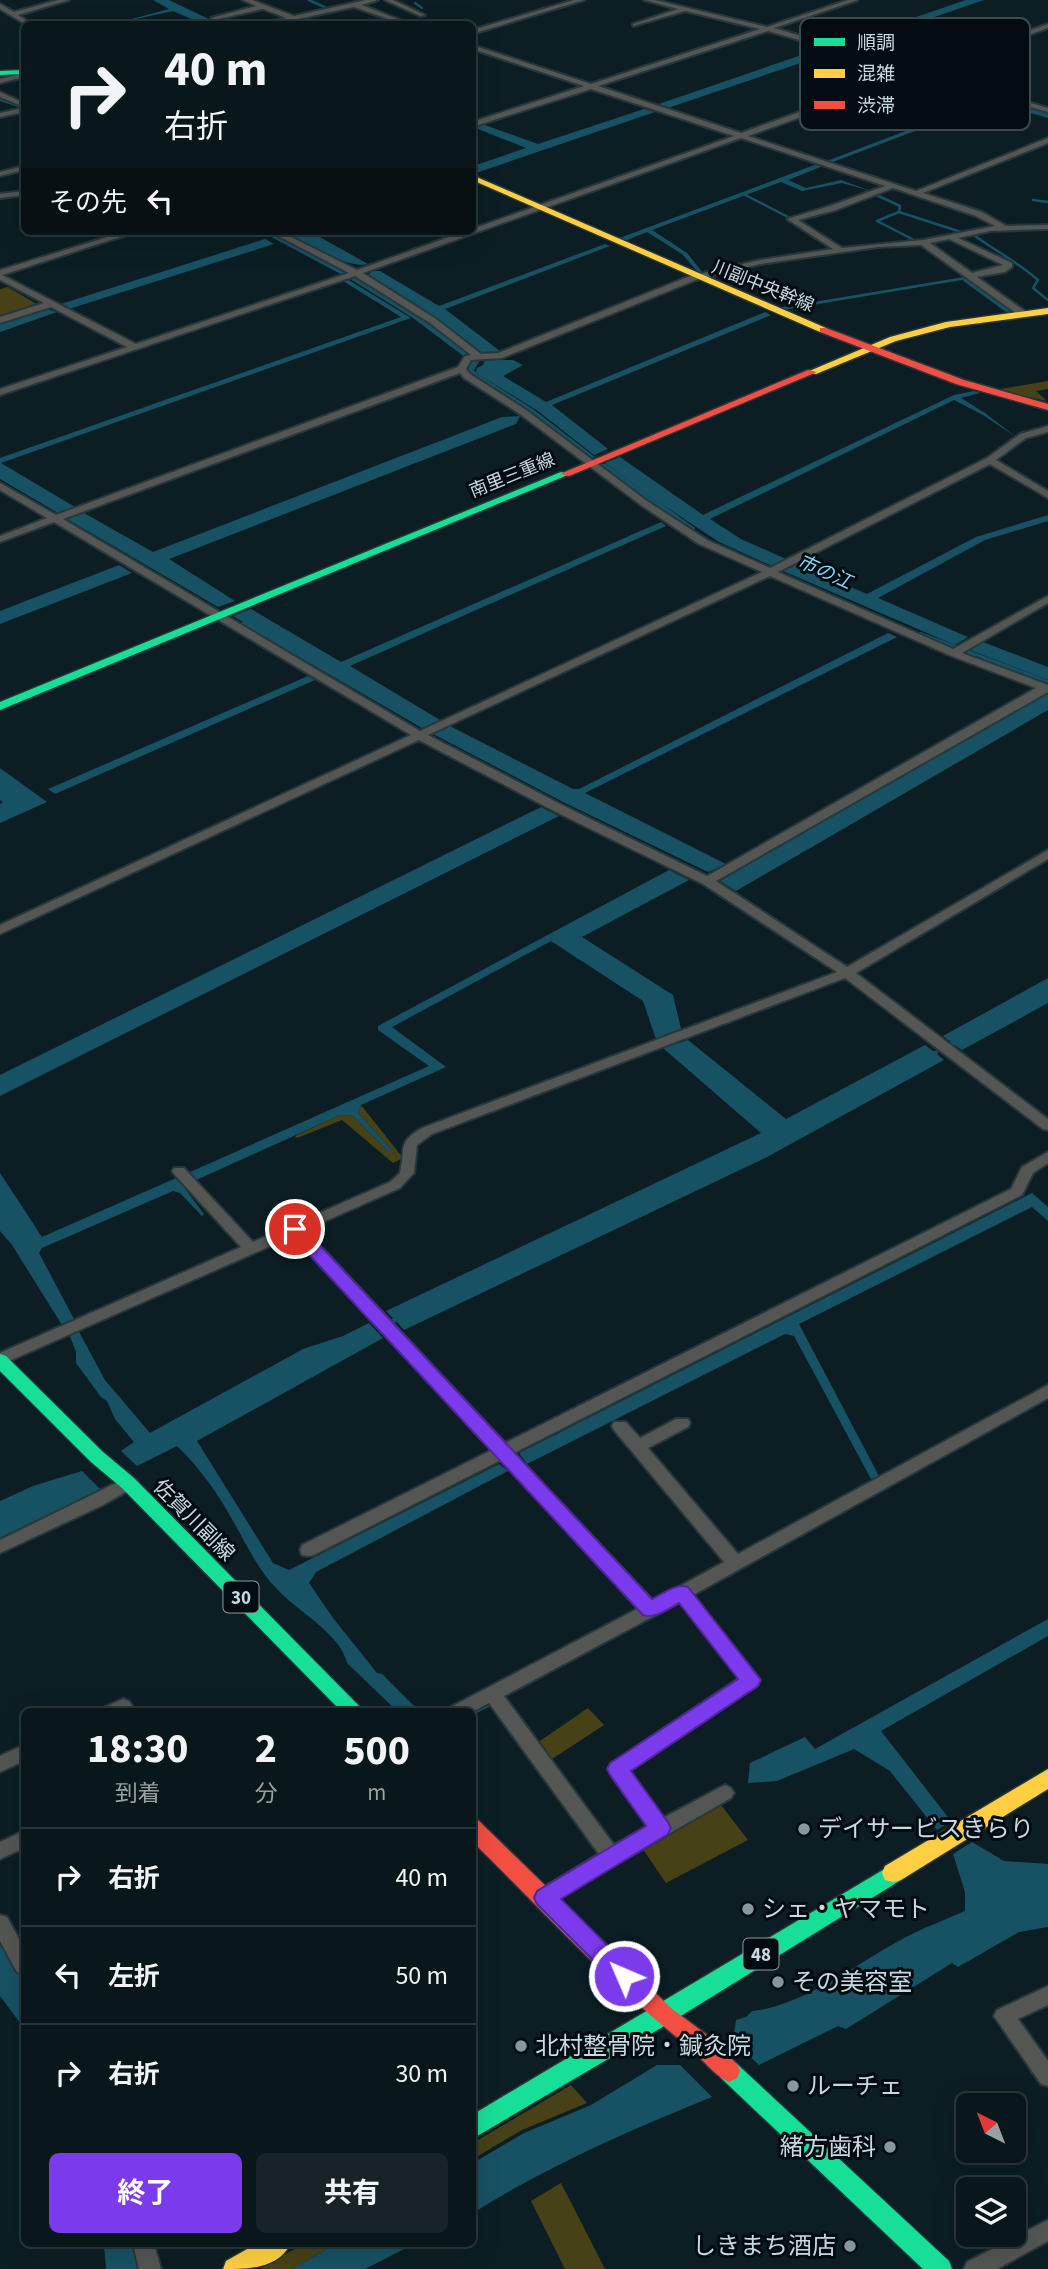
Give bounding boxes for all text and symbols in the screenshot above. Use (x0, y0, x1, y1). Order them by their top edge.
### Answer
legend (800, 18, 1030, 130)
text: 順調 (857, 30, 895, 57)
text: 40 m (164, 35, 268, 105)
icon: right (49, 49, 140, 140)
text: 混雑 (857, 61, 895, 88)
text: 渋滞 (857, 93, 895, 120)
text: 右折 (164, 104, 228, 150)
icon: left (141, 182, 179, 220)
text: その先 (49, 184, 127, 221)
street label: 川副中央幹線 (708, 255, 818, 318)
street label: 南里三重線 (466, 447, 559, 504)
water label: 市の江 (793, 548, 858, 597)
pin (265, 1199, 325, 1259)
icon: arrive (276, 1210, 314, 1248)
street label: 佐賀川副線 (146, 1472, 242, 1568)
road number: 30 (224, 1582, 258, 1612)
text: 18:30 (87, 1719, 188, 1779)
text: 2 (255, 1719, 277, 1779)
text: 500 (343, 1721, 410, 1781)
text: m (367, 1776, 386, 1809)
text: 到着 (115, 1777, 161, 1810)
text: 分 (254, 1777, 277, 1810)
place label: デイサービスきらり (818, 1812, 1034, 1847)
marker: デイサービスきらり (796, 1821, 812, 1837)
icon: right (49, 1858, 87, 1896)
text: 40 m (395, 1859, 448, 1896)
text: 右折 (108, 1860, 160, 1897)
place label: シェ・ヤマモト (762, 1892, 930, 1927)
marker: シェ・ヤマモト (740, 1901, 756, 1917)
road number: 48 (744, 1938, 778, 1970)
position arrow (587, 1939, 661, 2013)
icon: left (49, 1956, 87, 1994)
text: 50 m (395, 1957, 448, 1994)
text: 左折 (108, 1958, 160, 1995)
place label: その美容室 (792, 1965, 912, 2000)
marker: その美容室 (770, 1974, 786, 1990)
place label: 北村整骨院・鍼灸院 (535, 2029, 751, 2064)
marker: 北村整骨院・鍼灸院 (513, 2038, 529, 2054)
icon: right (49, 2054, 87, 2092)
text: 30 m (395, 2055, 448, 2092)
text: 右折 (108, 2056, 160, 2093)
place label: ルーチェ (807, 2069, 903, 2104)
marker: ルーチェ (785, 2078, 801, 2094)
north arrow (956, 2093, 1026, 2163)
map controls (956, 2093, 1026, 2247)
place label: 緒方歯科 (780, 2130, 876, 2165)
marker: 緒方歯科 (882, 2139, 898, 2155)
button: 終了 (49, 2153, 242, 2233)
button: 共有 (256, 2153, 448, 2233)
button: layers (956, 2177, 1026, 2247)
place label: しきまち酒店 (692, 2229, 836, 2264)
marker: しきまち酒店 (842, 2238, 858, 2254)

